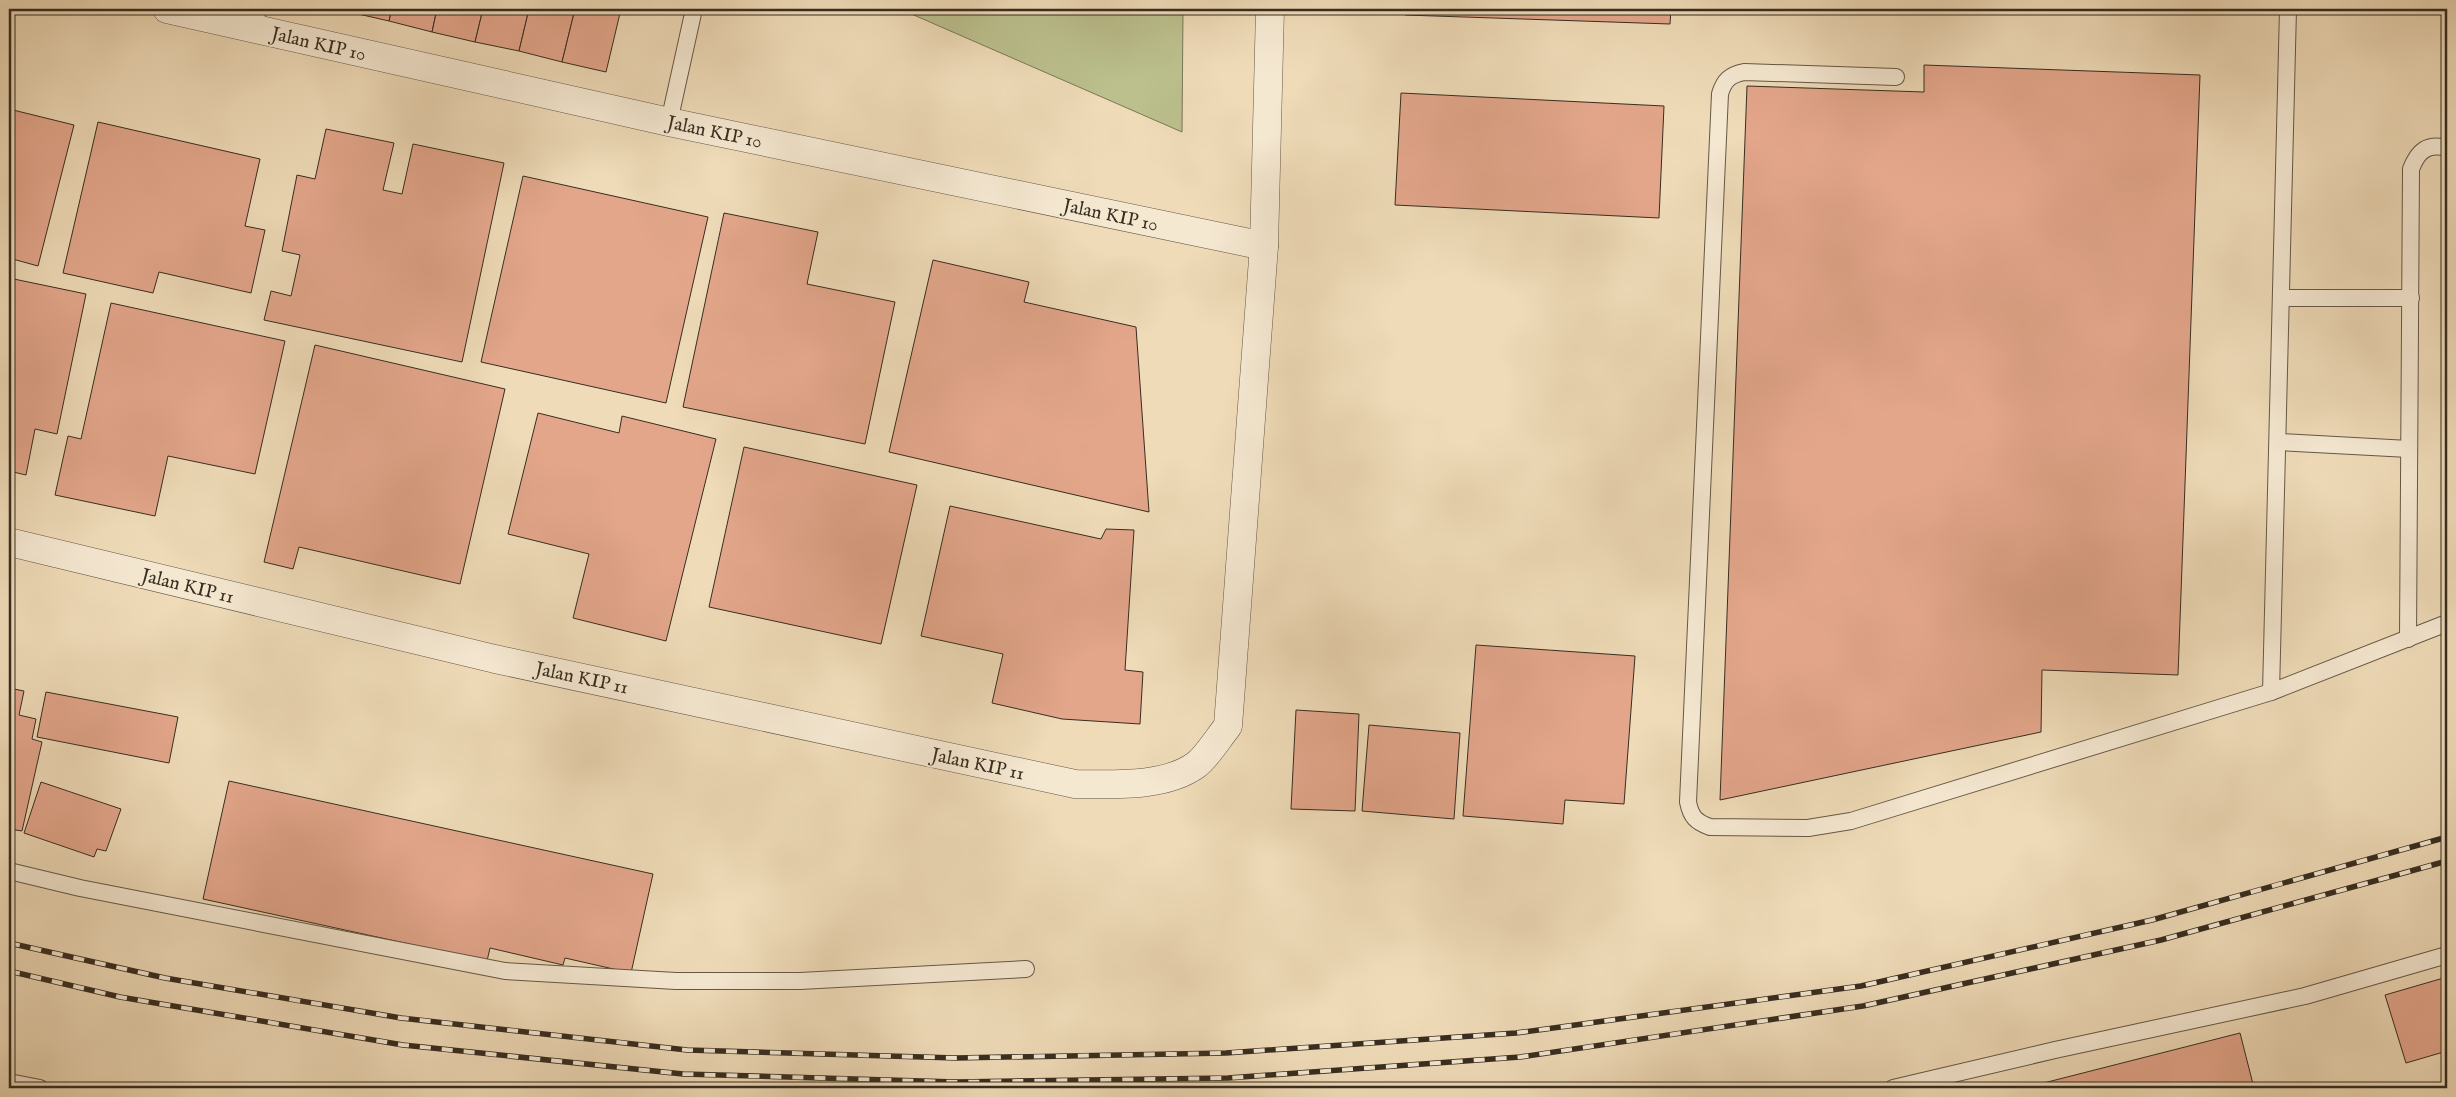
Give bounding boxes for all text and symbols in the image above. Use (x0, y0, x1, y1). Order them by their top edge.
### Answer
street label: Jalan KIP 10 (267, 22, 368, 67)
street label: Jalan KIP 10 (663, 111, 764, 155)
street label: Jalan KIP 10 (1059, 194, 1160, 238)
street label: Jalan KIP 11 (137, 563, 236, 610)
street label: Jalan KIP 11 (531, 657, 630, 701)
street label: Jalan KIP 11 (927, 743, 1026, 787)

